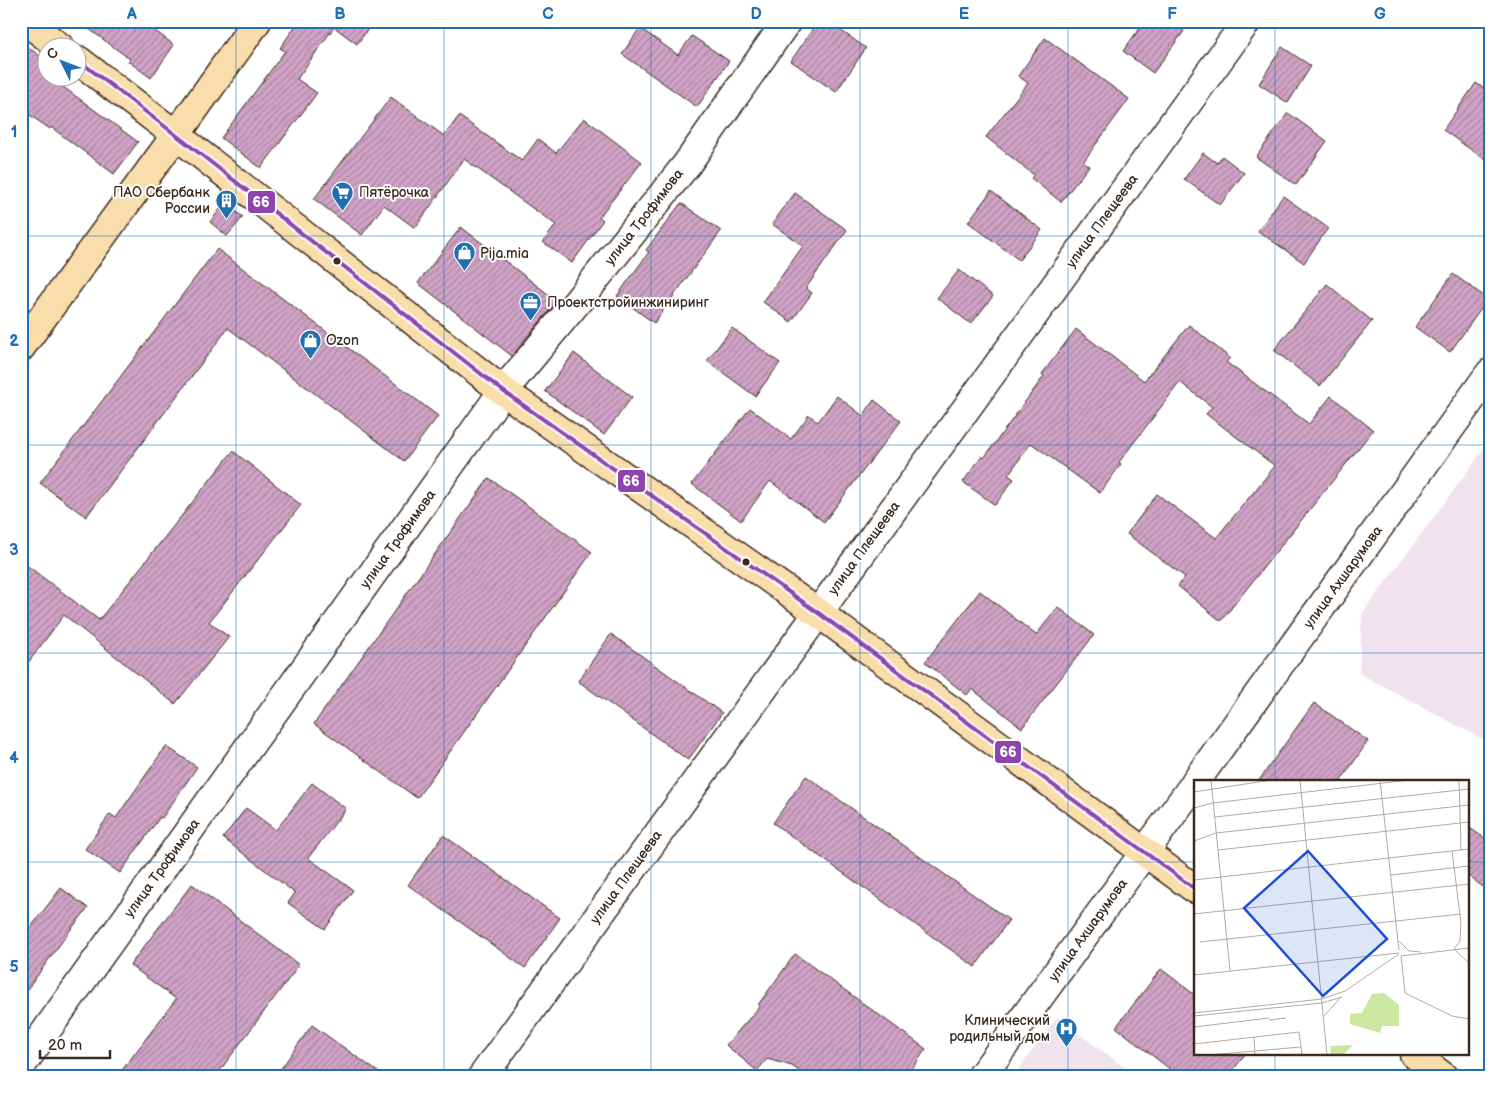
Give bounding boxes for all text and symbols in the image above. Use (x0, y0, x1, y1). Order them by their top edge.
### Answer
text: A (126, 5, 137, 24)
text: B (334, 5, 346, 24)
text: C (542, 5, 554, 24)
text: D (750, 5, 762, 24)
text: E (959, 5, 969, 24)
text: F (1167, 5, 1177, 24)
text: G (1374, 5, 1386, 24)
north arrow (38, 38, 88, 88)
text: С (43, 44, 62, 63)
text: 1 (11, 123, 17, 142)
street label: улица Трофимова (601, 165, 687, 269)
street label: улица Плещеева (1062, 170, 1142, 271)
supermarket icon: Пятёрочка (331, 180, 355, 211)
place label: ПАО Сбербанк России (113, 184, 211, 217)
place label: Пятёрочка (359, 184, 430, 201)
building icon: ПАО Сбербанк России (214, 188, 238, 219)
line badge: 66 (247, 190, 276, 214)
text: 66 (253, 194, 269, 211)
shop icon: Pija.mia (452, 241, 476, 272)
place label: Pija.mia (480, 245, 529, 262)
unlabelled marker (332, 256, 342, 266)
office icon: Проектстройинжиниринг (519, 290, 543, 321)
place label: Проектстройинжиниринг (547, 294, 709, 311)
shop icon: Ozon (298, 328, 322, 359)
text: 2 (9, 332, 19, 351)
place label: Ozon (326, 332, 359, 349)
line badge: 66 (617, 469, 646, 493)
text: 66 (623, 473, 639, 490)
street label: улица Трофимова (357, 486, 440, 592)
street label: улица Плещеева (824, 497, 904, 598)
street label: улица Ахшарумова (1300, 522, 1386, 632)
text: 3 (9, 541, 19, 560)
unlabelled marker (741, 557, 751, 567)
line badge: 66 (994, 740, 1022, 764)
text: 66 (1000, 744, 1016, 761)
text: 4 (9, 749, 19, 768)
inset map (1194, 780, 1468, 1056)
street label: улица Трофимова (121, 815, 204, 921)
street label: улица Плещеева (586, 826, 666, 927)
street label: улица Ахшарумова (1045, 875, 1131, 985)
text: 5 (9, 958, 19, 977)
place label: Клинический родильный дом (949, 1012, 1050, 1045)
hospital icon: Клинический родильный дом (1054, 1016, 1078, 1047)
scale bar (40, 1028, 110, 1060)
text: 20 m (48, 1036, 82, 1055)

